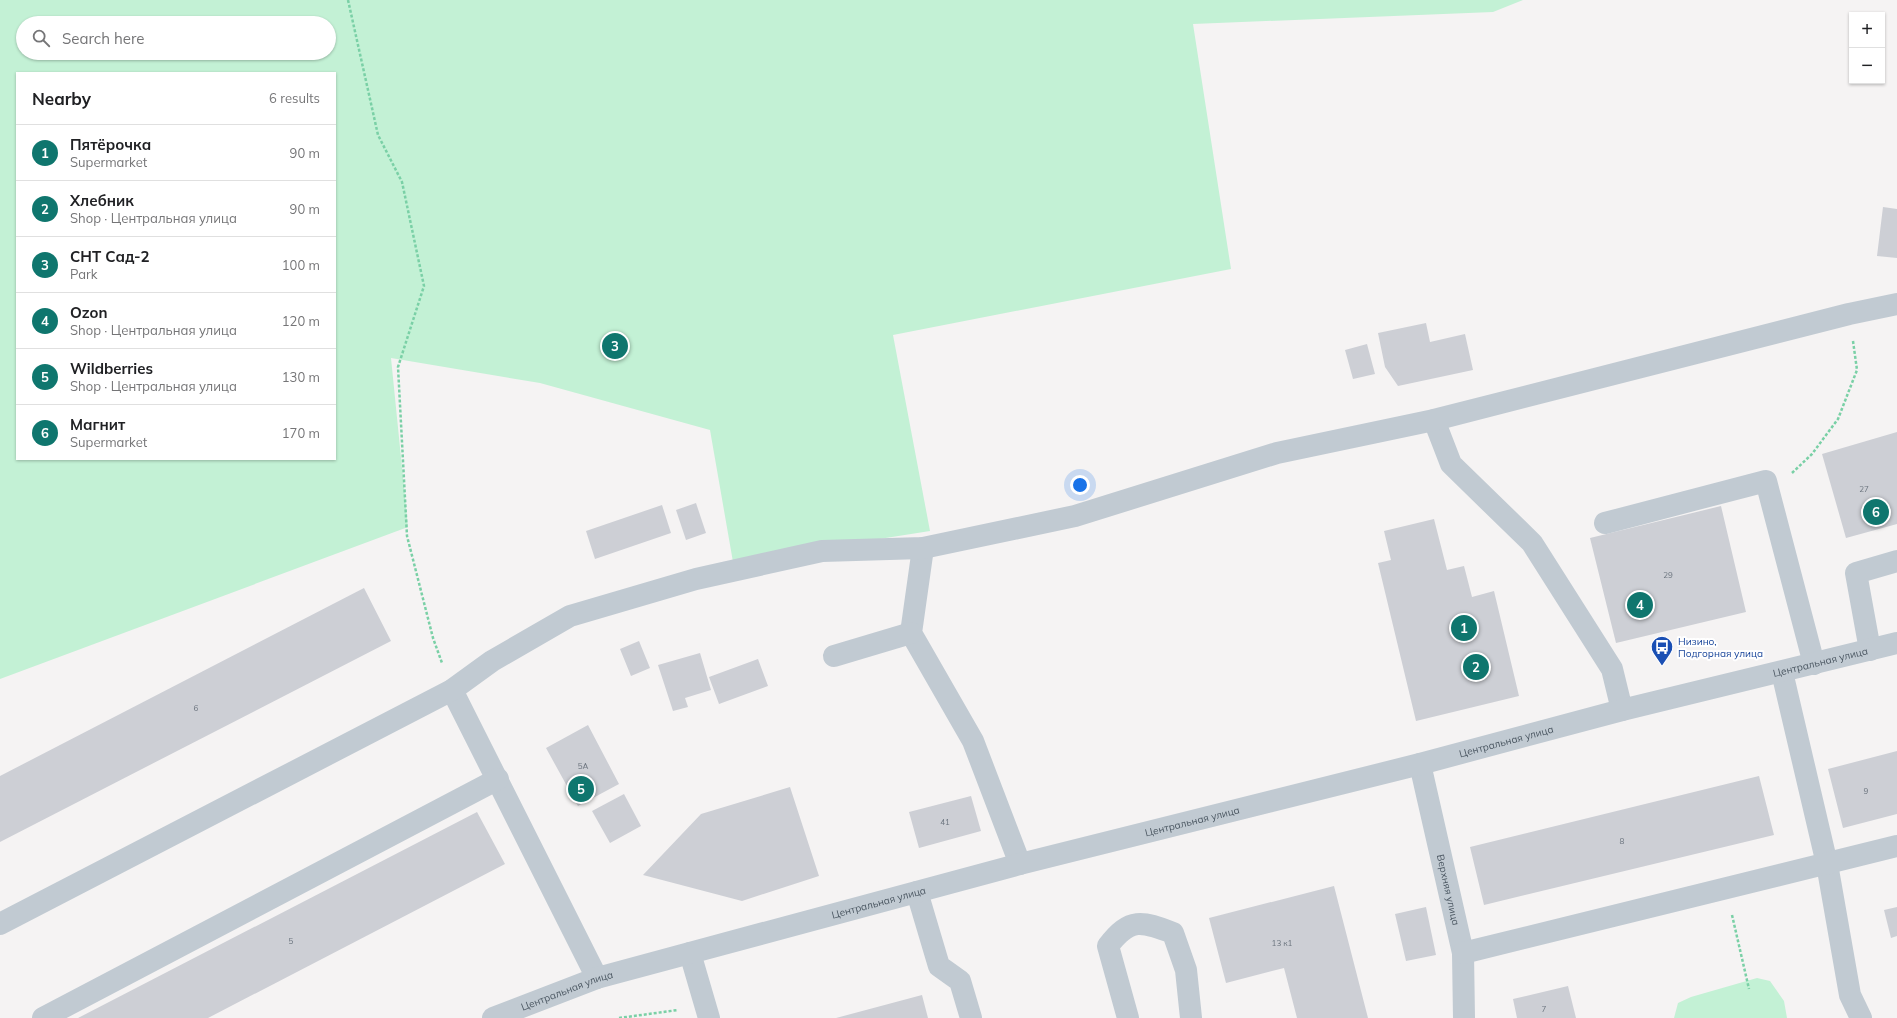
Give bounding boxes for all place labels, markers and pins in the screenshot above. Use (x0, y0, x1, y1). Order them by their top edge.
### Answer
pin: 3 (602, 331, 628, 361)
pin: 6 (1863, 497, 1889, 527)
pin: 4 (1627, 590, 1653, 620)
pin: 1 (1451, 613, 1477, 643)
bus stop icon: Низино, Подгорная улица (1649, 634, 1675, 667)
place label: Низино, Подгорная улица (1678, 635, 1763, 660)
pin: 2 (1463, 652, 1489, 682)
pin: 5 (568, 774, 594, 804)

